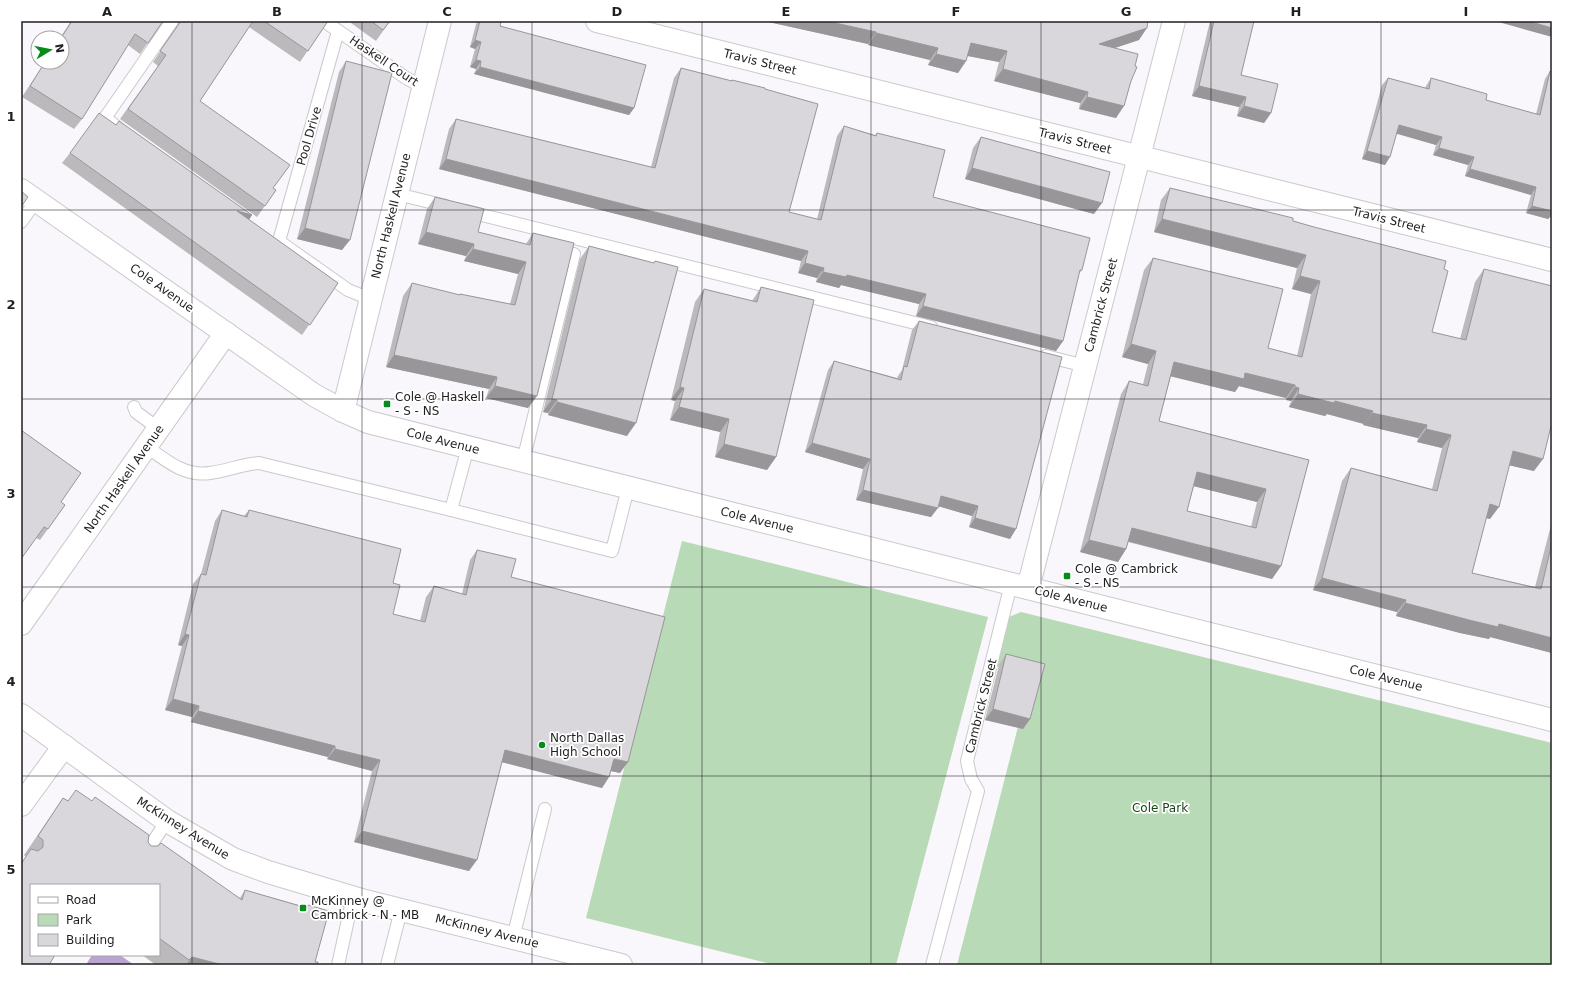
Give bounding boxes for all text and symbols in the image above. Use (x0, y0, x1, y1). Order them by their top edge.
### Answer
text: A (102, 4, 112, 19)
text: B (272, 4, 282, 19)
text: C (442, 4, 452, 19)
text: D (612, 4, 623, 19)
text: E (782, 4, 790, 19)
text: F (952, 4, 960, 19)
text: G (1121, 4, 1131, 19)
text: H (1291, 4, 1301, 19)
text: I (1464, 4, 1468, 19)
north arrow (30, 30, 70, 70)
street label: Haskell Court (347, 33, 421, 89)
text: N (52, 43, 67, 54)
street label: Travis Street (721, 46, 798, 78)
street label: Pool Drive (294, 105, 324, 167)
text: 1 (6, 109, 16, 124)
street label: Travis Street (1036, 125, 1113, 157)
street label: North Haskell Avenue (369, 152, 413, 280)
street label: Travis Street (1350, 204, 1427, 236)
street label: Cambrick Street (1082, 256, 1120, 354)
street label: Cole Avenue (127, 261, 197, 315)
text: 2 (6, 297, 16, 312)
place label: Cole @ Haskell - S - NS (395, 390, 484, 418)
marker: Cole @ Haskell - S - NS (382, 399, 392, 409)
street label: North Haskell Avenue (81, 422, 167, 536)
street label: Cole Avenue (405, 425, 481, 457)
text: 3 (6, 486, 16, 501)
street label: Cole Avenue (719, 504, 795, 536)
place label: Cole @ Cambrick - S - NS (1075, 562, 1178, 590)
marker: Cole @ Cambrick - S - NS (1062, 571, 1072, 581)
street label: Cole Avenue (1033, 583, 1109, 615)
street label: Cambrick Street (962, 657, 1000, 755)
street label: Cole Avenue (1348, 662, 1424, 694)
text: 4 (6, 674, 16, 689)
place label: North Dallas High School (550, 731, 624, 759)
marker: North Dallas High School (537, 740, 547, 750)
street label: McKinney Avenue (134, 794, 232, 862)
park label: Cole Park (1132, 801, 1188, 815)
text: 5 (6, 862, 16, 877)
legend (30, 884, 160, 956)
text: Road (66, 893, 96, 907)
place label: McKinney @ Cambrick - N - MB (311, 894, 419, 922)
marker: McKinney @ Cambrick - N - MB (298, 903, 308, 913)
street label: McKinney Avenue (434, 911, 540, 951)
text: Park (66, 913, 92, 927)
text: Building (66, 933, 115, 947)

